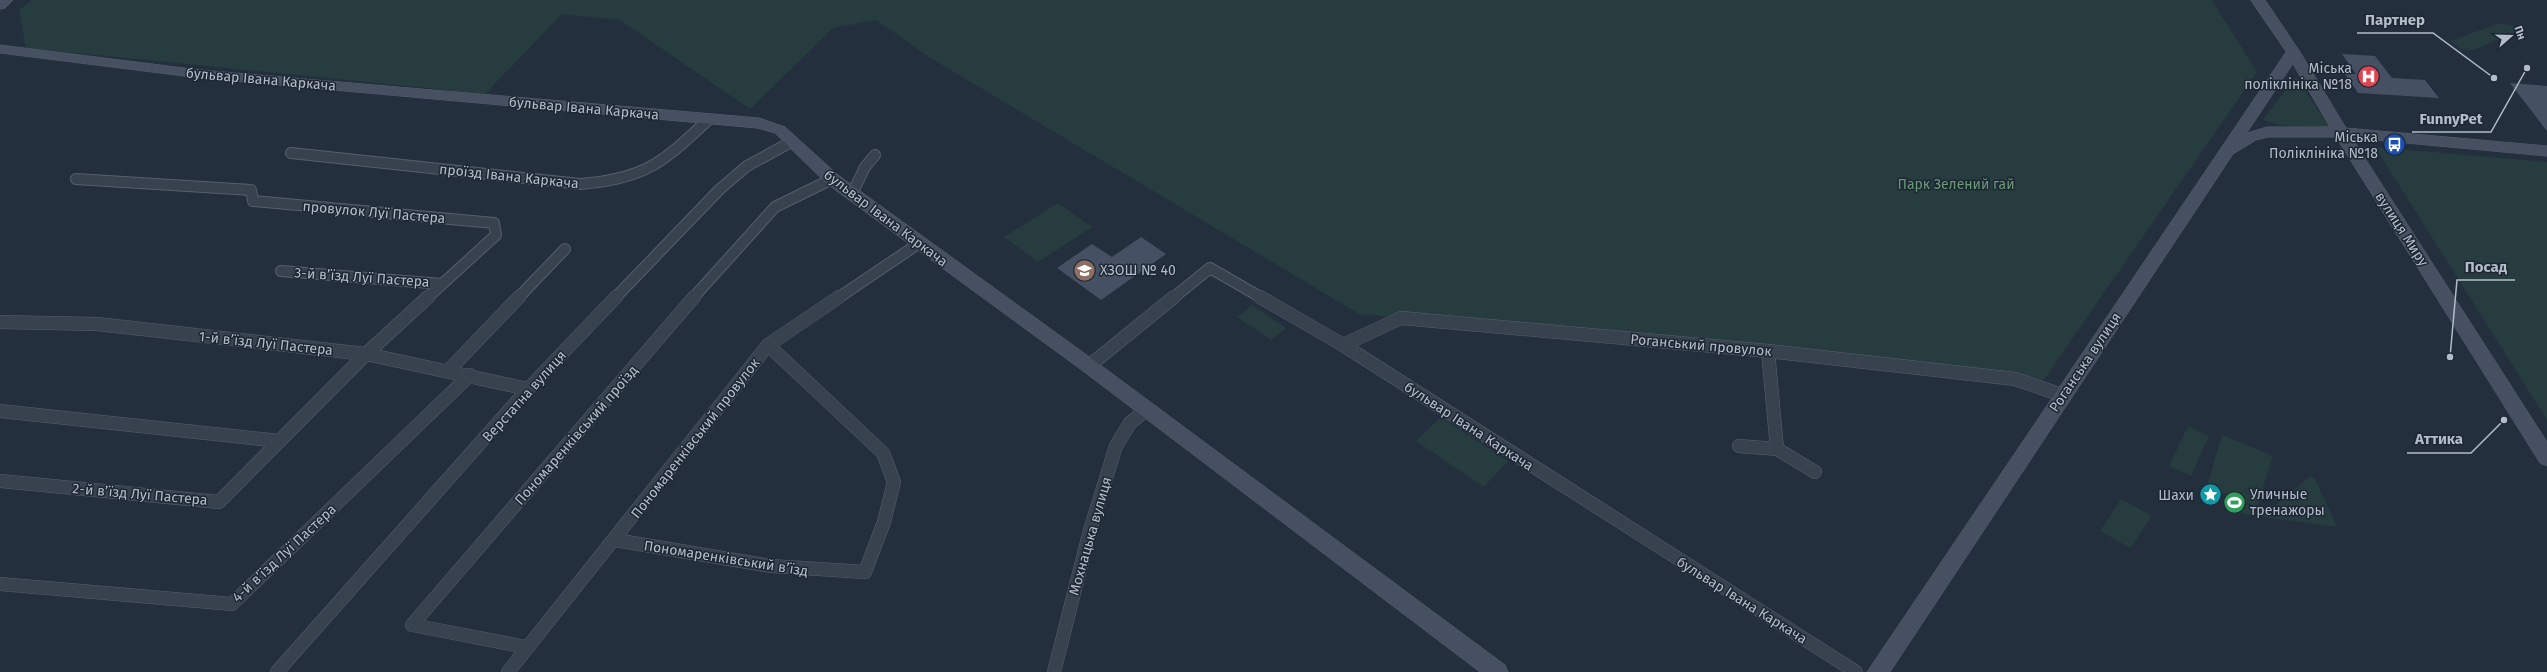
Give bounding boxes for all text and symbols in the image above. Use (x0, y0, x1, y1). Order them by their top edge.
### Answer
callout: Партнер (2357, 6, 2433, 33)
text: Партнер (2365, 11, 2425, 29)
north arrow (2491, 16, 2531, 56)
text: Пн (2511, 24, 2528, 41)
place label: Міська поліклініка №18 (2244, 60, 2352, 93)
hospital icon: Міська поліклініка №18 (2355, 63, 2381, 89)
street label: бульвар Івана Каркача (185, 64, 337, 95)
street label: бульвар Івана Каркача (508, 93, 660, 124)
callout: FunnyPet (2412, 105, 2491, 132)
text: FunnyPet (2420, 110, 2483, 128)
place label: Міська Поліклініка №18 (2269, 129, 2378, 162)
bus stop icon: Міська Поліклініка №18 (2381, 132, 2407, 158)
street label: проїзд Івана Каркача (438, 161, 580, 192)
street label: бульвар Івана Каркача (820, 166, 951, 271)
park label: Парк Зелений гай (1897, 176, 2015, 193)
street label: вулиця Миру (2371, 189, 2432, 270)
street label: провулок Луї Пастера (302, 198, 446, 227)
callout: Посад (2457, 253, 2515, 280)
school or university icon: ХЗОШ № 40 (1072, 257, 1098, 283)
text: Посад (2465, 258, 2508, 276)
place label: ХЗОШ № 40 (1100, 262, 1176, 279)
street label: 3-й в’їзд Луї Пастера (294, 264, 430, 291)
street label: Роганська вулиця (2046, 309, 2125, 415)
street label: 1-й в’їзд Луї Пастера (198, 328, 334, 359)
street label: Роганський провулок (1630, 331, 1773, 360)
street label: Верстатна вулиця (479, 347, 570, 445)
street label: Пономаренківський провулок (627, 354, 764, 522)
street label: Пономаренківський проїзд (511, 362, 642, 509)
street label: бульвар Івана Каркача (1401, 378, 1537, 475)
callout: Аттика (2407, 426, 2471, 453)
text: Аттика (2414, 430, 2463, 448)
street label: Мохнацька вулиця (1065, 475, 1115, 597)
street label: 2-й в’їзд Луї Пастера (72, 480, 208, 509)
place icon: Шахи (2197, 482, 2223, 508)
place label: Уличные тренажоры (2250, 486, 2325, 519)
place label: Шахи (2158, 487, 2194, 504)
sports icon: Уличные тренажоры (2221, 489, 2247, 515)
street label: 4-й в’їзд Луї Пастера (229, 501, 340, 606)
street label: Пономаренківський в’їзд (643, 537, 810, 580)
street label: бульвар Івана Каркача (1673, 553, 1810, 648)

